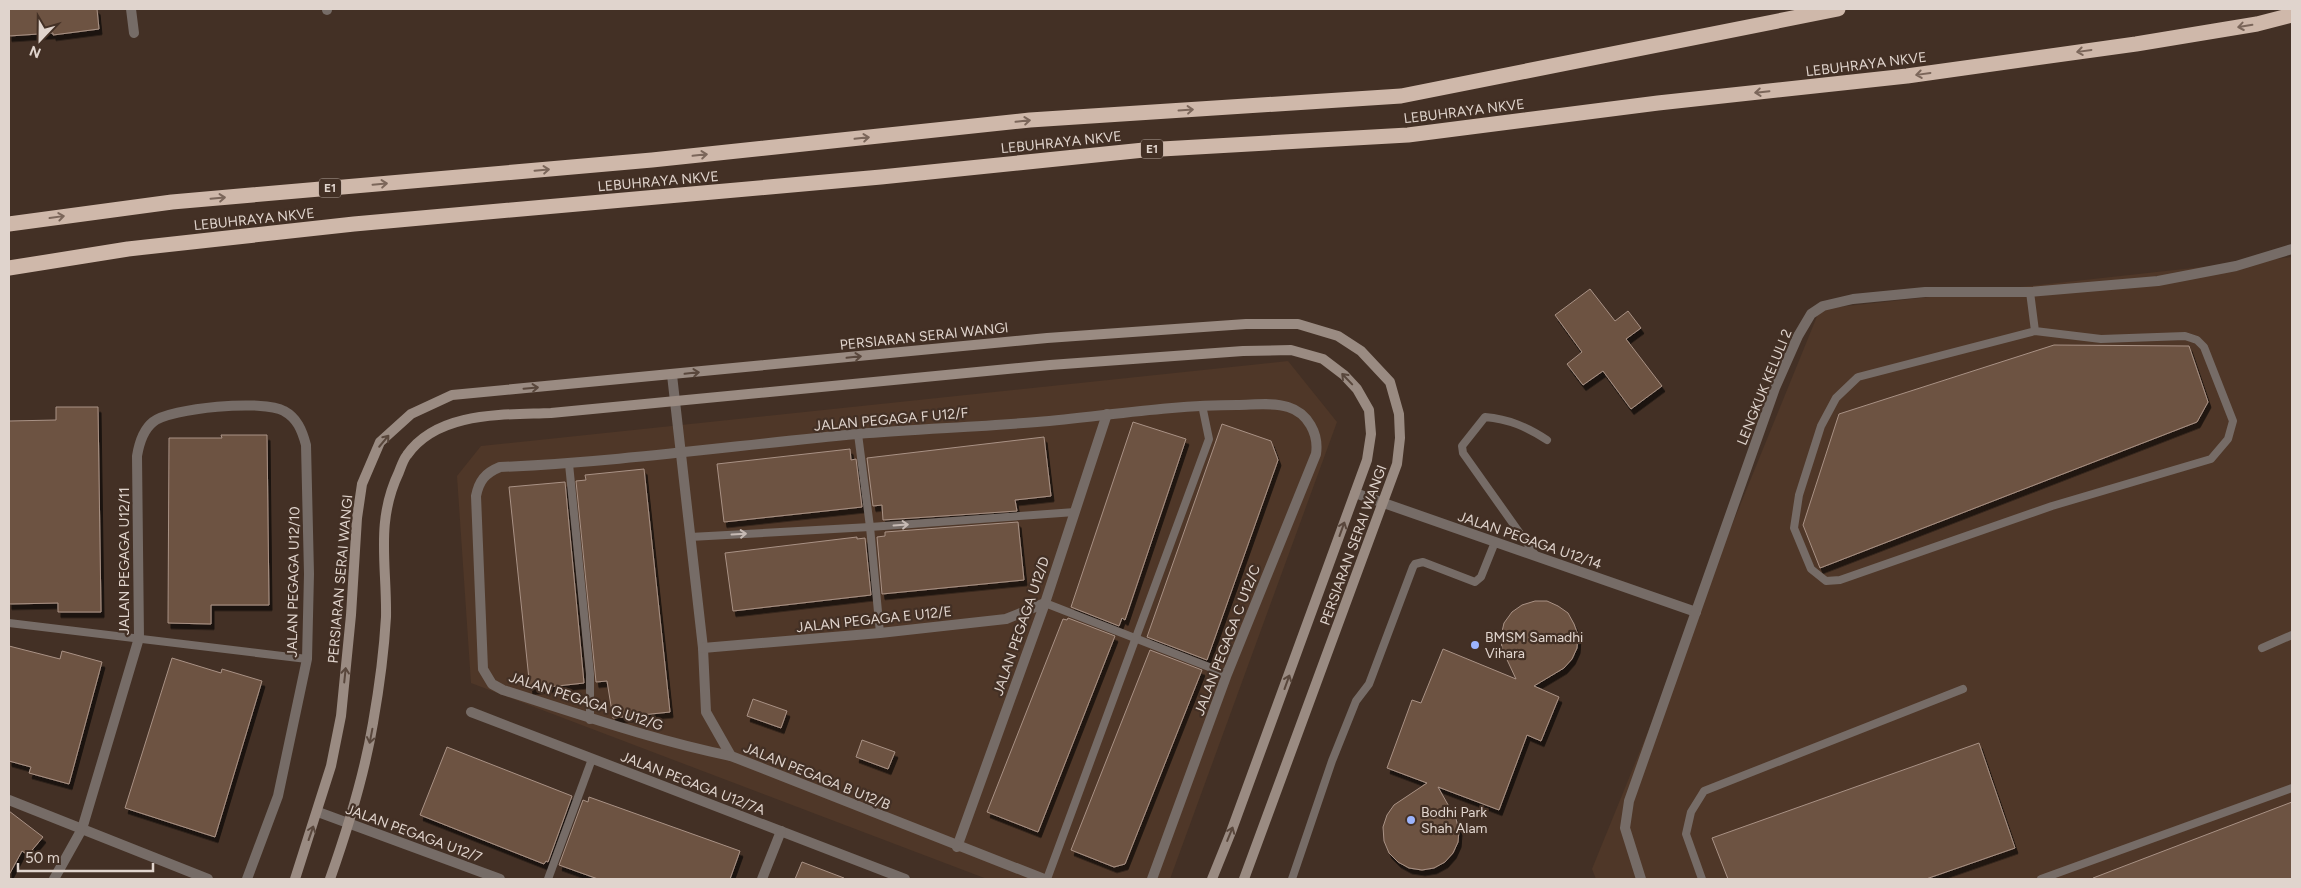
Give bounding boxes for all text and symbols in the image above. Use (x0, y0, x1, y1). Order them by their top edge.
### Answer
north arrow (15, 15, 65, 65)
one-way arrow (2237, 21, 2253, 31)
text: N (27, 42, 44, 61)
one-way arrow (2077, 47, 2093, 57)
street label: LEBUHRAYA NKVE (1805, 49, 1927, 80)
one-way arrow (1916, 69, 1932, 79)
one-way arrow (1754, 87, 1770, 97)
street label: LEBUHRAYA NKVE (1403, 96, 1525, 127)
one-way arrow (1177, 105, 1193, 115)
one-way arrow (1015, 116, 1031, 126)
street label: LEBUHRAYA NKVE (1000, 128, 1122, 157)
one-way arrow (854, 133, 870, 143)
road number: E1 (1141, 140, 1163, 158)
one-way arrow (692, 150, 708, 160)
one-way arrow (534, 165, 550, 175)
street label: LEBUHRAYA NKVE (597, 168, 719, 195)
road number: E1 (319, 178, 341, 198)
one-way arrow (372, 179, 388, 189)
one-way arrow (210, 193, 226, 203)
street label: LEBUHRAYA NKVE (193, 205, 315, 234)
one-way arrow (49, 212, 65, 222)
street label: PERSIARAN SERAI WANGI (839, 319, 1009, 354)
street label: LENGKUK KELULI 2 (1733, 327, 1796, 448)
one-way arrow (846, 352, 862, 362)
one-way arrow (684, 368, 700, 378)
one-way arrow (1341, 373, 1353, 385)
one-way arrow (522, 383, 538, 392)
street label: JALAN PEGAGA F U12/F (813, 404, 969, 435)
one-way arrow (378, 434, 389, 447)
street label: PERSIARAN SERAI WANGI (1316, 463, 1390, 628)
street label: JALAN PEGAGA U12/11 (116, 487, 133, 635)
street label: PERSIARAN SERAI WANGI (325, 494, 356, 664)
street label: JALAN PEGAGA U12/10 (284, 506, 303, 658)
street label: JALAN PEGAGA U12/14 (1456, 508, 1604, 573)
one-way arrow (892, 521, 908, 530)
one-way arrow (1338, 522, 1347, 537)
one-way arrow (730, 530, 746, 539)
street label: JALAN PEGAGA U12/D (990, 554, 1053, 698)
street label: JALAN PEGAGA C U12/C (1191, 562, 1264, 718)
street label: JALAN PEGAGA E U12/E (795, 603, 953, 636)
place label: BMSM Samadhi Vihara (1485, 629, 1583, 662)
marker: BMSM Samadhi Vihara (1469, 639, 1481, 651)
one-way arrow (340, 667, 350, 683)
street label: JALAN PEGAGA G U12/G (507, 669, 665, 735)
one-way arrow (1283, 675, 1292, 690)
one-way arrow (365, 728, 375, 744)
street label: JALAN PEGAGA B U12/B (741, 739, 893, 814)
street label: JALAN PEGAGA U12/7A (618, 748, 768, 819)
street label: JALAN PEGAGA U12/7 (343, 801, 485, 866)
place label: Bodhi Park Shah Alam (1421, 804, 1488, 837)
marker: Bodhi Park Shah Alam (1405, 814, 1417, 826)
one-way arrow (307, 826, 316, 842)
one-way arrow (1226, 827, 1235, 842)
scale bar (18, 840, 152, 872)
text: 50 m (25, 849, 60, 867)

